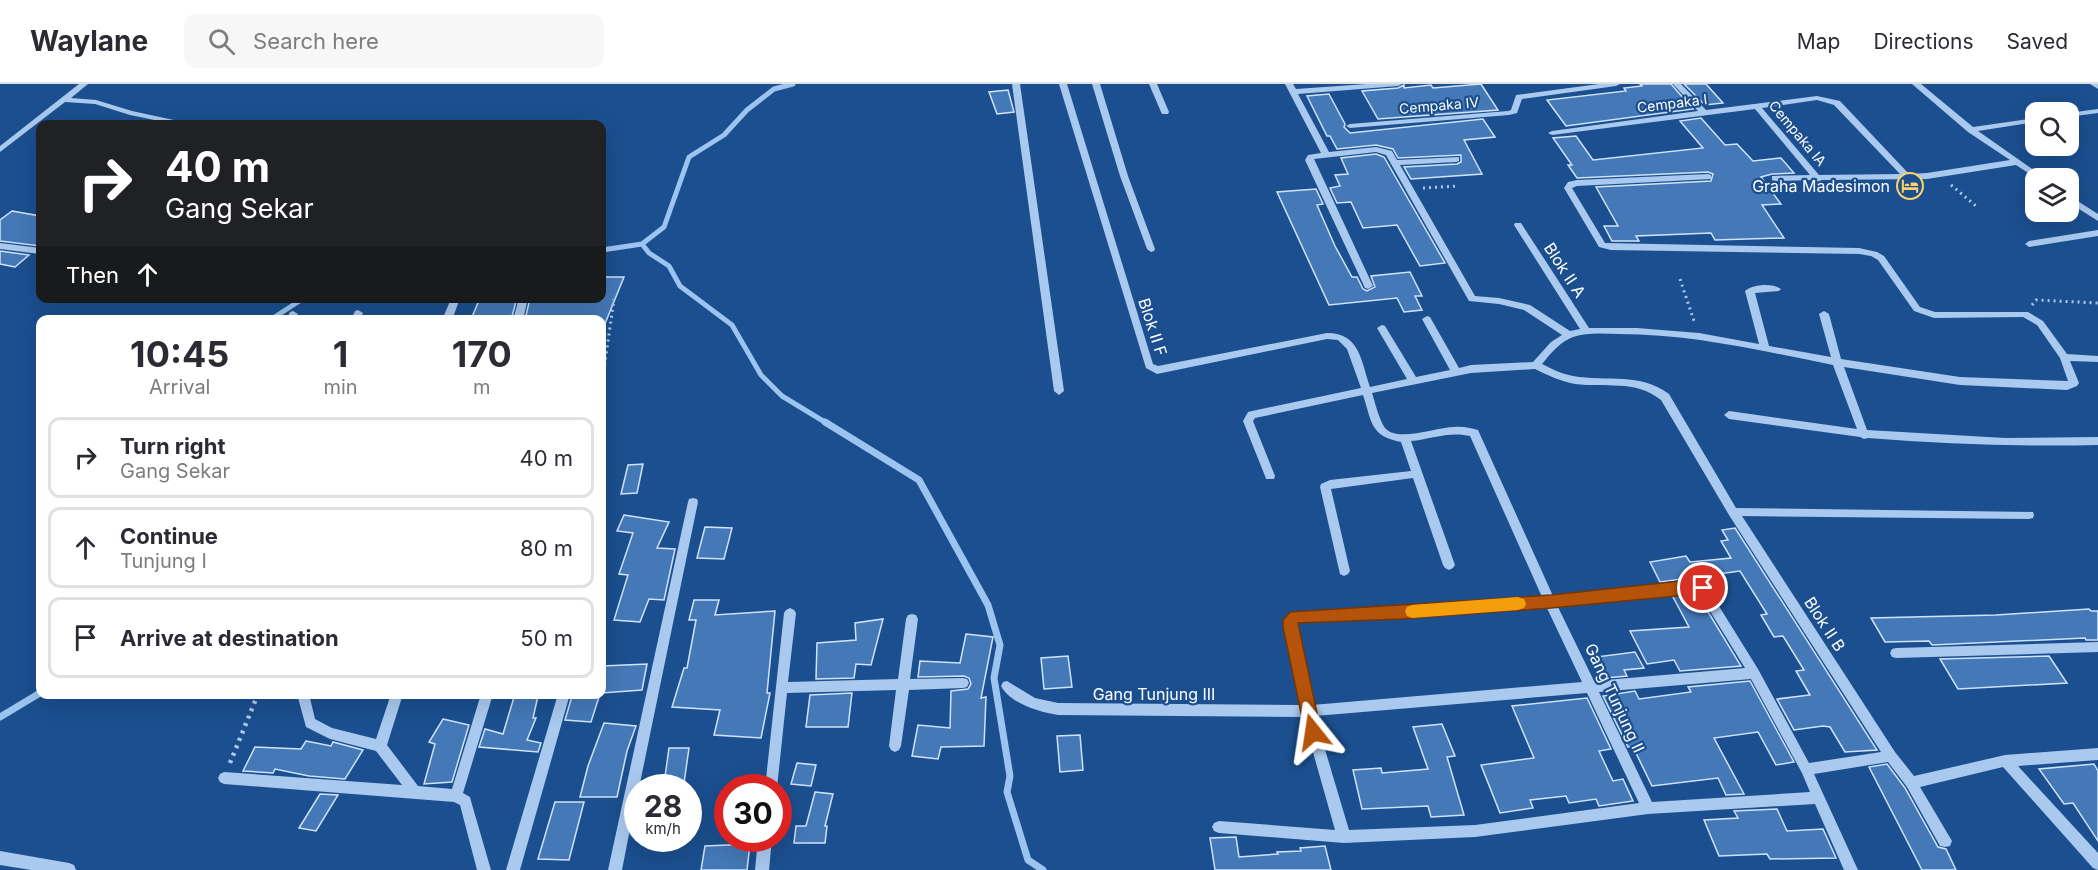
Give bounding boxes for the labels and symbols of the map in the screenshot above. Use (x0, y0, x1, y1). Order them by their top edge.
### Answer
street label: Cempaka I (1636, 90, 1708, 116)
street label: Cempaka IV (1398, 93, 1480, 117)
street label: Cempaka IA (1766, 97, 1830, 169)
hotel icon: Graha Madesimon (1895, 171, 1925, 201)
place label: Graha Madesimon (1752, 176, 1890, 196)
street label: Blok II A (1540, 239, 1590, 301)
street label: Blok II F (1134, 295, 1172, 359)
pin (1677, 562, 1728, 613)
street label: Blok II B (1800, 593, 1850, 655)
street label: Gang Tunjung II (1581, 640, 1649, 756)
street label: Gang Tunjung III (1093, 684, 1215, 704)
position arrow (1281, 700, 1345, 764)
speed limit sign: 30 (714, 774, 792, 852)

